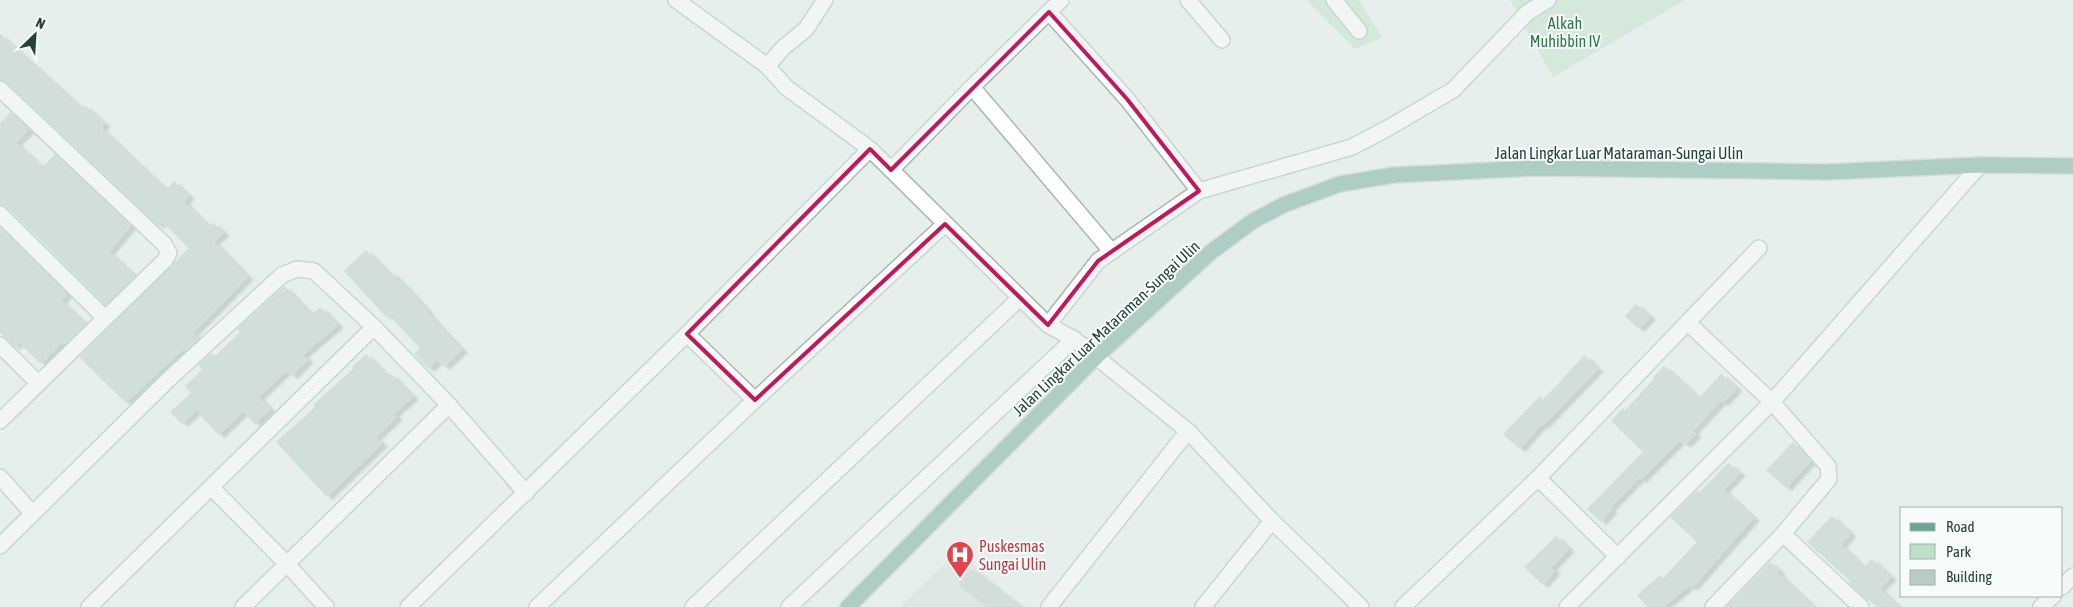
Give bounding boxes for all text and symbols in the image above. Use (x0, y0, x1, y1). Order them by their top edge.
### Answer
north arrow (10, 10, 60, 60)
text: N (33, 14, 48, 32)
park label: Alkah Muhibbin IV (1530, 14, 1600, 50)
street label: Jalan Lingkar Luar Mataraman-Sungai Ulin (1495, 144, 1743, 163)
street label: Jalan Lingkar Luar Mataraman-Sungai Ulin (1009, 237, 1204, 420)
legend (1900, 507, 2063, 597)
text: Road (1946, 518, 1975, 535)
place label: Puskesmas Sungai Ulin (979, 537, 1046, 574)
hospital icon: Puskesmas Sungai Ulin (945, 540, 975, 579)
text: Park (1946, 543, 1971, 560)
text: Building (1946, 568, 1992, 585)

